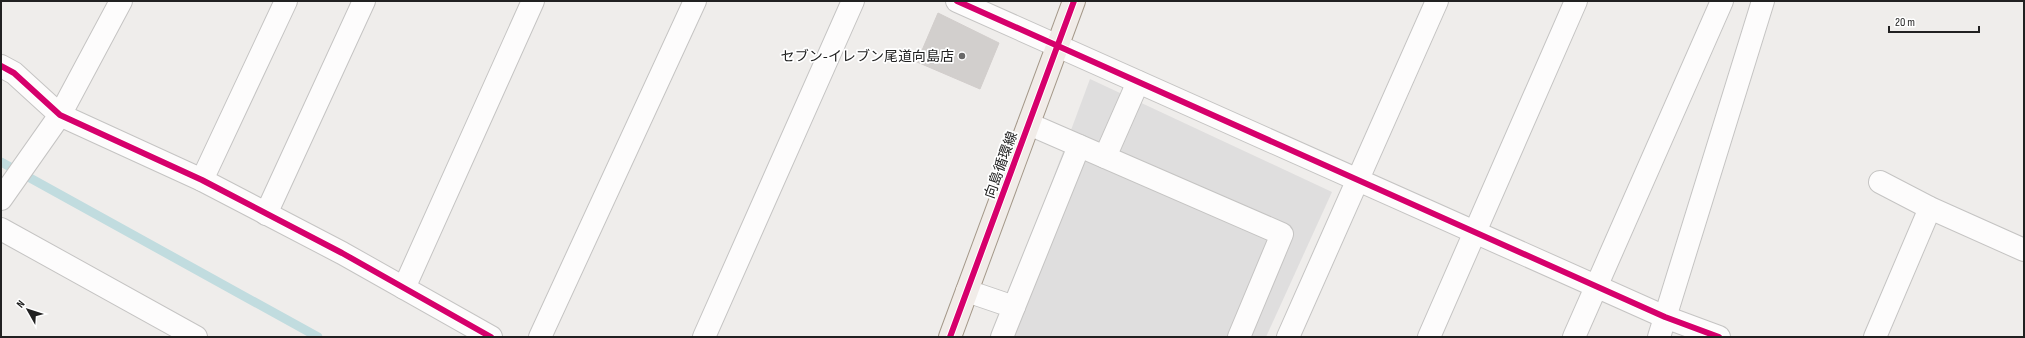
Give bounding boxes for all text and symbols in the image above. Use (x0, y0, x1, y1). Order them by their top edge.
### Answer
scale bar (1889, 8, 1979, 34)
text: 20 m (1895, 15, 1915, 30)
place label: セブン-イレブン尾道向島店 (781, 48, 954, 65)
marker: セブン-イレブン尾道向島店 (957, 51, 967, 61)
street label: 向島循環線 (981, 129, 1021, 201)
north arrow (8, 290, 48, 330)
text: N (14, 298, 28, 310)

